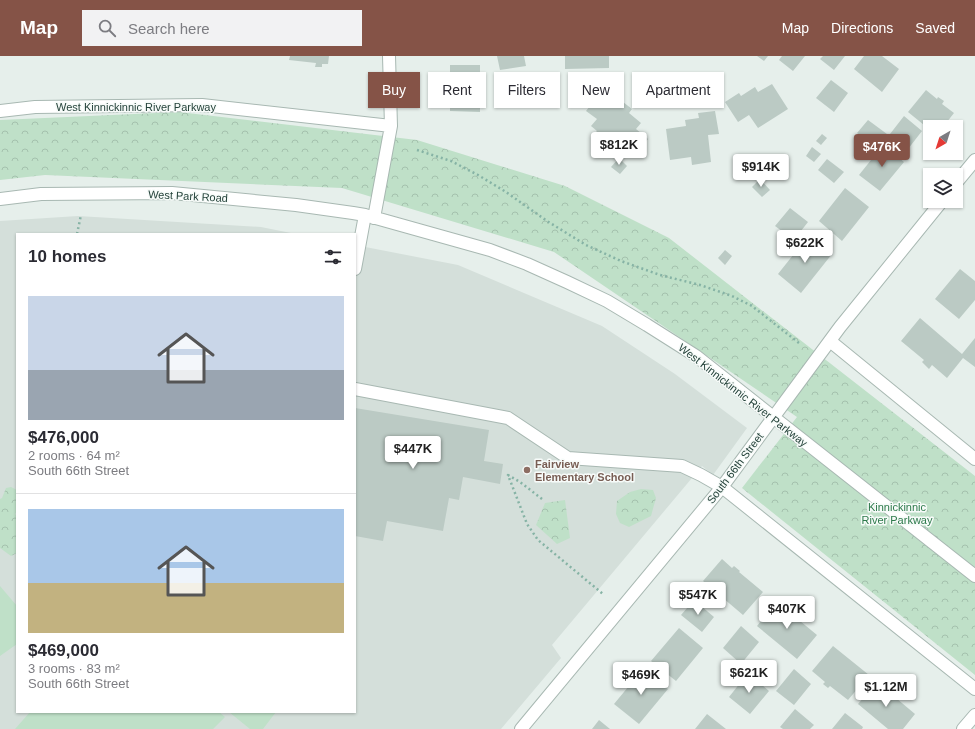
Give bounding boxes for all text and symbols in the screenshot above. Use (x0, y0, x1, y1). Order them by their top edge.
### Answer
search box (82, 10, 362, 46)
text: Map (20, 17, 58, 38)
icon: search (96, 17, 118, 39)
text: Search here (128, 20, 210, 37)
text: Map (782, 20, 809, 36)
text: Directions (831, 20, 893, 36)
text: Saved (915, 20, 955, 36)
chip: Buy (368, 72, 420, 108)
chip: Rent (428, 72, 486, 108)
chip: Filters (494, 72, 560, 108)
chip: New (568, 72, 624, 108)
chip: Apartment (632, 72, 724, 108)
street label: West Kinnickinnic River Parkway (56, 101, 216, 113)
north arrow (923, 120, 963, 160)
map controls (923, 120, 963, 208)
pin: $812K (591, 132, 647, 166)
pin: $476K (854, 134, 910, 168)
text: $812K (600, 137, 638, 152)
text: $476K (863, 139, 901, 154)
pin: $914K (733, 154, 789, 188)
text: $914K (742, 159, 780, 174)
button: layers (923, 168, 963, 208)
street label: West Park Road (148, 188, 228, 204)
pin: $622K (777, 230, 833, 264)
text: $622K (786, 235, 824, 250)
icon: filters (322, 246, 344, 268)
text: 10 homes (28, 247, 106, 266)
icon: home (150, 322, 222, 394)
street label: West Kinnickinnic River Parkway (676, 341, 810, 449)
text: $476,000 (28, 428, 99, 447)
street label: South 66th Street (704, 430, 766, 506)
pin: $447K (385, 436, 441, 470)
text: $447K (394, 441, 432, 456)
text: 2 rooms · 64 m² (28, 448, 120, 463)
place label: Fairview Elementary School (535, 458, 634, 483)
text: South 66th Street (28, 463, 129, 478)
marker: Fairview Elementary School (522, 465, 532, 475)
park label: Kinnickinnic River Parkway (862, 501, 933, 526)
icon: home (150, 535, 222, 607)
pin: $547K (670, 582, 726, 616)
text: $547K (679, 587, 717, 602)
pin: $407K (759, 596, 815, 630)
text: $407K (768, 601, 806, 616)
text: $469,000 (28, 641, 99, 660)
pin: $621K (721, 660, 777, 694)
text: 3 rooms · 83 m² (28, 661, 120, 676)
pin: $469K (613, 662, 669, 696)
text: $621K (730, 665, 768, 680)
text: $469K (622, 667, 660, 682)
pin: $1.12M (853, 674, 919, 708)
text: South 66th Street (28, 676, 129, 691)
text: $1.12M (864, 679, 908, 694)

